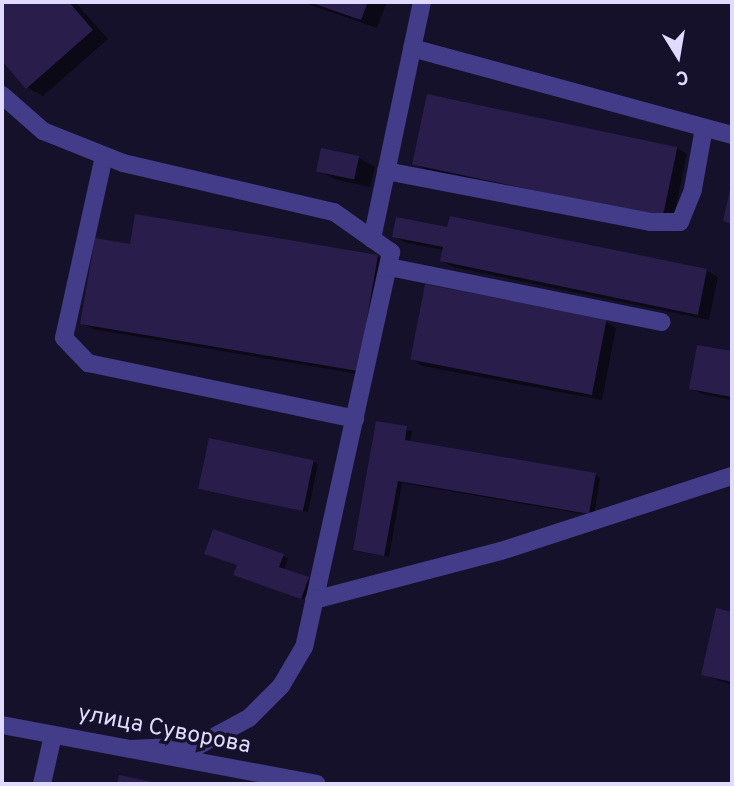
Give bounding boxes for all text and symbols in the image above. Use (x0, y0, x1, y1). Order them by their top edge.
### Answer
north arrow (643, 21, 713, 91)
text: С (674, 64, 690, 90)
street label: улица Суворова (75, 701, 253, 761)

